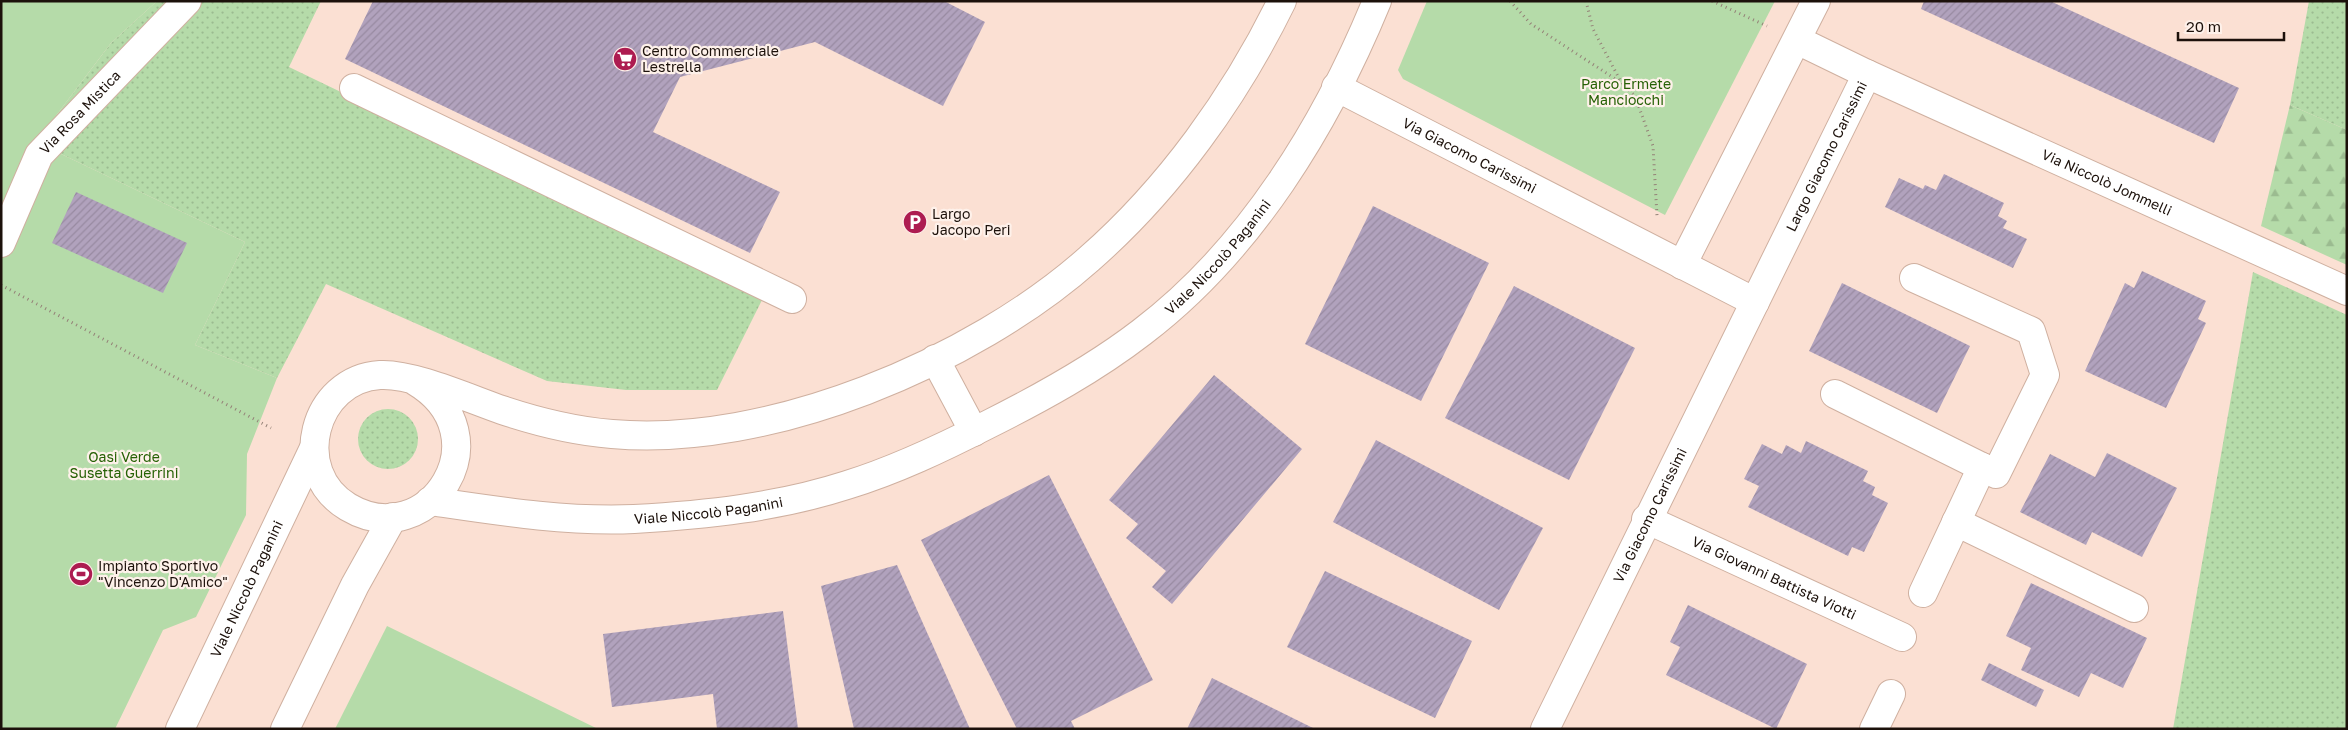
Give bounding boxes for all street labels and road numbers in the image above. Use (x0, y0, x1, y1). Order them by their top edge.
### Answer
street label: Via Rosa Mistica (36, 67, 124, 157)
street label: Largo Giacomo Carissimi (1782, 78, 1870, 234)
street label: Via Giacomo Carissimi (1400, 114, 1539, 196)
street label: Via Niccolò Jommelli (2039, 145, 2175, 219)
street label: Viale Niccolò Paganini (1161, 196, 1274, 318)
street label: Via Giacomo Carissimi (1609, 445, 1690, 585)
street label: Viale Niccolò Paganini (634, 493, 784, 527)
street label: Viale Niccolò Paganini (206, 518, 286, 660)
street label: Via Giovanni Battista Viotti (1689, 532, 1859, 623)

